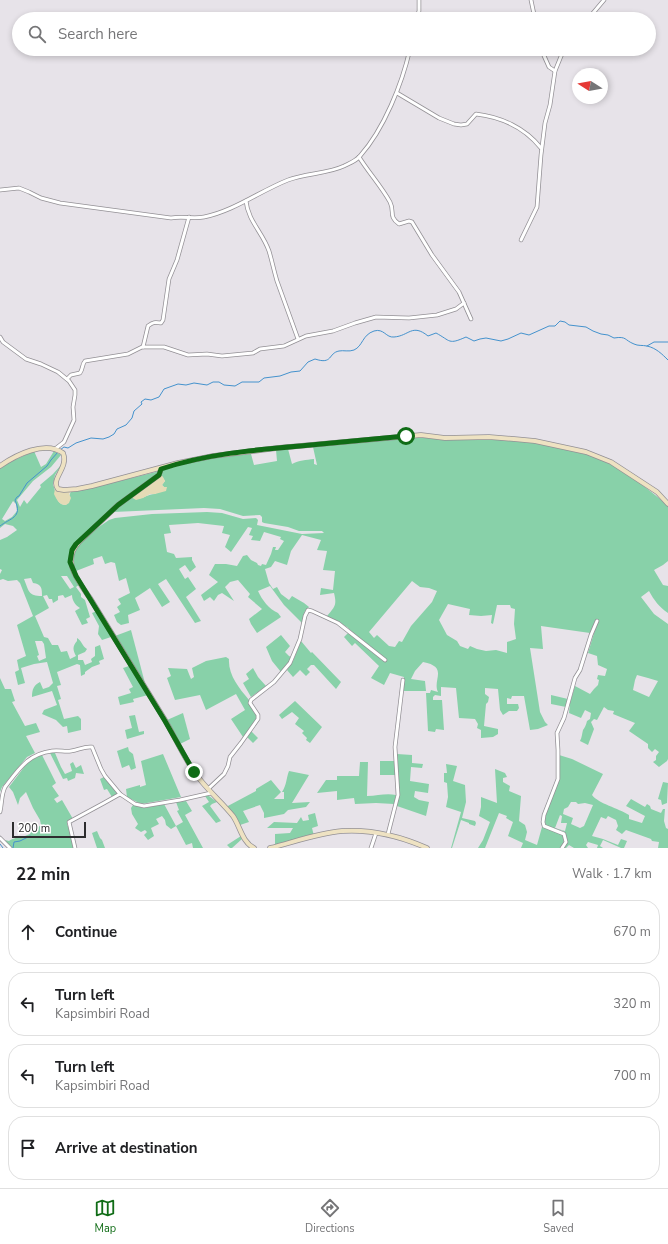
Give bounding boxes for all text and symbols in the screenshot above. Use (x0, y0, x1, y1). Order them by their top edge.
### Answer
search box (12, 12, 656, 56)
icon: search (26, 23, 48, 45)
text: Search here (58, 24, 138, 44)
north arrow (572, 68, 608, 104)
route start (397, 427, 415, 445)
route end (185, 763, 203, 781)
scale bar (12, 820, 86, 839)
text: 200 m (18, 821, 50, 836)
text: 22 min (16, 863, 70, 886)
text: Walk · 1.7 km (572, 865, 652, 883)
icon: ahead (17, 921, 39, 943)
text: Continue (55, 922, 117, 942)
text: 670 m (613, 923, 651, 941)
text: Turn left (55, 985, 114, 1005)
icon: left (17, 993, 39, 1015)
text: 320 m (613, 995, 651, 1013)
text: Kapsimbiri Road (55, 1005, 150, 1023)
text: Turn left (55, 1057, 114, 1077)
icon: left (17, 1065, 39, 1087)
text: 700 m (613, 1067, 651, 1085)
text: Kapsimbiri Road (55, 1077, 150, 1095)
icon: arrive (17, 1137, 39, 1159)
text: Arrive at destination (55, 1138, 198, 1158)
tab: Map (94, 1197, 116, 1236)
tab: Directions (305, 1197, 355, 1236)
tab: Saved (543, 1197, 574, 1236)

